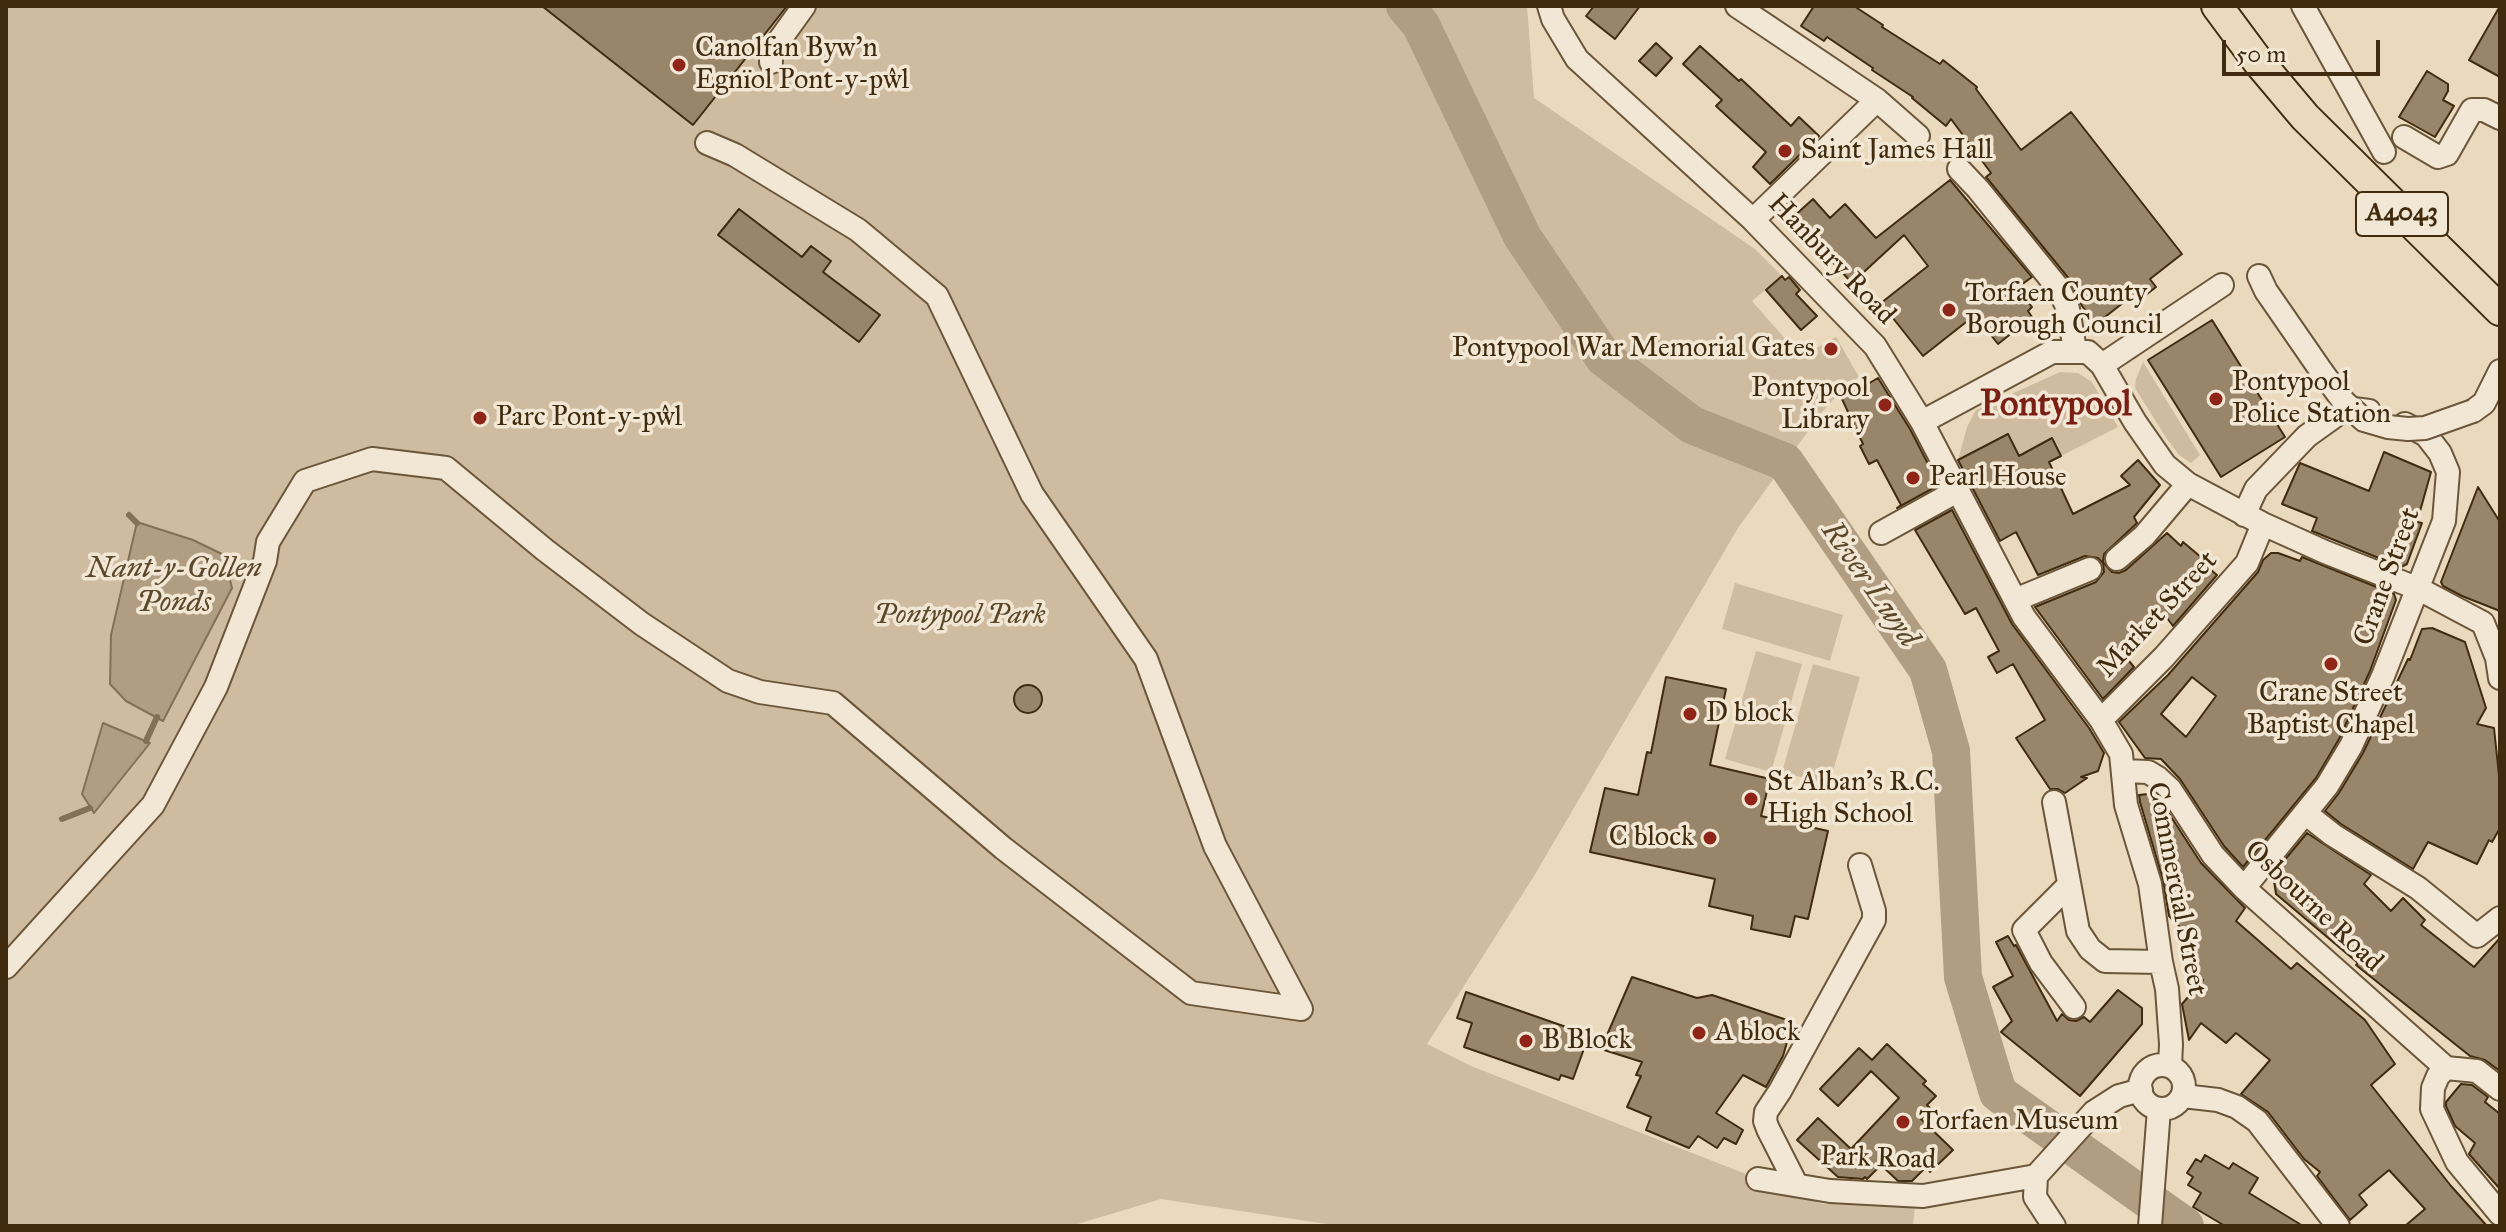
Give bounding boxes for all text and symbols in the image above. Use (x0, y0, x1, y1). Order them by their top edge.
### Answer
scale bar (2226, 24, 2384, 74)
place label: Canolfan Byw'n Egnïol Pont-y-pŵl (695, 32, 909, 98)
text: 50 m (2236, 39, 2286, 69)
marker: Canolfan Byw'n Egnïol Pont-y-pŵl (670, 56, 688, 74)
place label: Saint James Hall (1801, 134, 1993, 168)
marker: Saint James Hall (1776, 142, 1794, 160)
street label: Hanbury Road (1760, 188, 1902, 332)
road number: A4043 (2356, 192, 2448, 236)
place label: Torfaen County Borough Council (1965, 277, 2163, 343)
marker: Torfaen County Borough Council (1940, 301, 1958, 319)
place label: Pontypool War Memorial Gates (1452, 332, 1815, 366)
marker: Pontypool War Memorial Gates (1822, 340, 1840, 358)
place label: Pontypool Police Station (2232, 366, 2391, 432)
place label: Pontypool Library (1751, 372, 1869, 438)
district label: Pontypool (1980, 384, 2132, 428)
marker: Pontypool Police Station (2207, 390, 2225, 408)
marker: Pontypool Library (1876, 396, 1894, 414)
place label: Parc Pont-y-pŵl (496, 401, 682, 435)
marker: Parc Pont-y-pŵl (471, 409, 489, 427)
place label: Pearl House (1929, 461, 2067, 495)
marker: Pearl House (1904, 469, 1922, 487)
street label: Crane Street (2348, 504, 2428, 650)
water label: River Lwyd (1813, 515, 1925, 655)
street label: Market Street (2091, 545, 2225, 685)
water label: Nant-y-Gollen Ponds (86, 552, 262, 622)
park label: Pontypool Park (874, 599, 1046, 633)
marker: Crane Street Baptist Chapel (2322, 655, 2340, 673)
place label: Crane Street Baptist Chapel (2247, 677, 2415, 743)
place label: D block (1706, 697, 1794, 731)
marker: D block (1681, 705, 1699, 723)
place label: St Alban's R.C. High School (1767, 766, 1940, 832)
street label: Commercial Street (2139, 779, 2213, 999)
marker: St Alban's R.C. High School (1742, 790, 1760, 808)
place label: C block (1609, 821, 1694, 855)
marker: C block (1701, 829, 1719, 847)
street label: Osbourne Road (2237, 834, 2389, 980)
place label: A block (1715, 1016, 1800, 1050)
place label: B Block (1542, 1024, 1632, 1058)
marker: A block (1690, 1024, 1708, 1042)
marker: B Block (1517, 1032, 1535, 1050)
place label: Torfaen Museum (1919, 1105, 2119, 1139)
marker: Torfaen Museum (1894, 1113, 1912, 1131)
street label: Park Road (1819, 1140, 1937, 1178)

